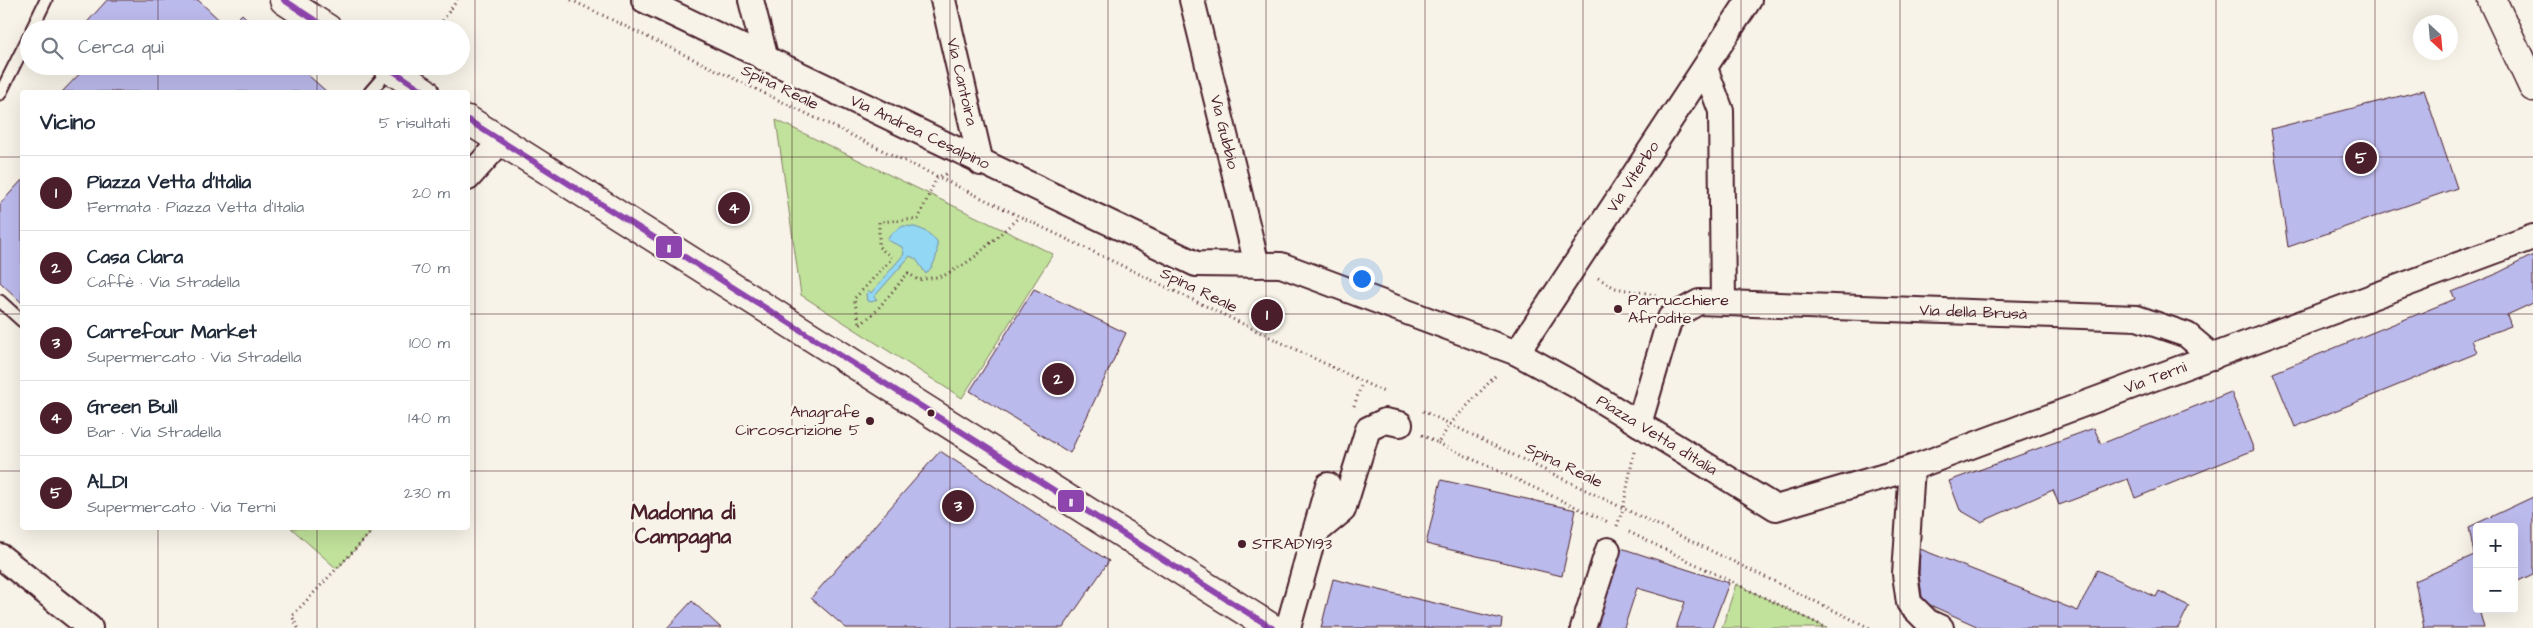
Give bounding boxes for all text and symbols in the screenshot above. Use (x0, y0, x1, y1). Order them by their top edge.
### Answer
north arrow (2413, 15, 2458, 60)
search box (20, 20, 470, 75)
icon: search (38, 34, 66, 62)
text: Cerca qui (78, 34, 164, 61)
street label: Via Cantoira (941, 36, 983, 128)
street label: Spina Reale (738, 59, 823, 115)
street label: Via Andrea Cesalpino (847, 89, 994, 175)
street label: Via Gubbio (1205, 93, 1244, 171)
text: Vicino (40, 108, 95, 137)
text: 5 risultati (379, 112, 450, 134)
street label: Via Viterbo (1601, 137, 1664, 217)
pin: 5 (2345, 139, 2377, 177)
text: Piazza Vetta d'Italia (87, 169, 251, 196)
text: 1 (55, 182, 57, 204)
text: 20 m (412, 182, 450, 204)
pin: 4 (718, 189, 750, 227)
text: Fermata · Piazza Vetta d'Italia (87, 196, 304, 218)
line badge: 11 (655, 235, 683, 259)
text: 11 (667, 238, 671, 258)
text: Casa Clara (87, 244, 183, 271)
text: 2 (51, 257, 61, 279)
text: 70 m (411, 257, 450, 279)
street label: Spina Reale (1157, 262, 1242, 318)
your location (1349, 266, 1375, 292)
text: Caffè · Via Stradella (87, 271, 240, 293)
place label: Parrucchiere Afrodite (1628, 289, 1729, 329)
pin: 1 (1251, 296, 1283, 334)
street label: Via della Brusà (1919, 299, 2028, 325)
marker: Parrucchiere Afrodite (1612, 303, 1624, 315)
text: Carrefour Market (87, 319, 257, 346)
text: 3 (52, 332, 60, 354)
text: 100 m (409, 332, 450, 354)
text: Supermercato · Via Stradella (87, 346, 301, 368)
street label: Via Terni (2121, 356, 2190, 399)
pin: 2 (1042, 360, 1074, 398)
street label: Piazza Vetta d'Italia (1592, 389, 1722, 480)
text: Green Bull (87, 394, 177, 421)
place label: Anagrafe Circoscrizione 5 (735, 401, 861, 441)
text: 4 (51, 407, 61, 429)
text: 140 m (408, 407, 450, 429)
unlabelled marker (926, 408, 936, 418)
marker: Anagrafe Circoscrizione 5 (864, 415, 876, 427)
text: Bar · Via Stradella (87, 421, 221, 443)
street label: Spina Reale (1522, 437, 1607, 493)
text: ALDI (87, 469, 128, 496)
text: 5 (50, 482, 62, 504)
text: 230 m (404, 482, 450, 504)
pin: 3 (942, 487, 974, 525)
line badge: 11 (1057, 489, 1085, 513)
text: 11 (1069, 492, 1073, 512)
text: Supermercato · Via Terni (87, 496, 275, 518)
district label: Madonna di Campagna (631, 498, 736, 553)
map controls (2473, 523, 2518, 613)
button: + (2473, 523, 2518, 568)
place label: STRADY193 (1252, 533, 1332, 555)
marker: STRADY193 (1236, 538, 1248, 550)
button: − (2473, 568, 2518, 613)

